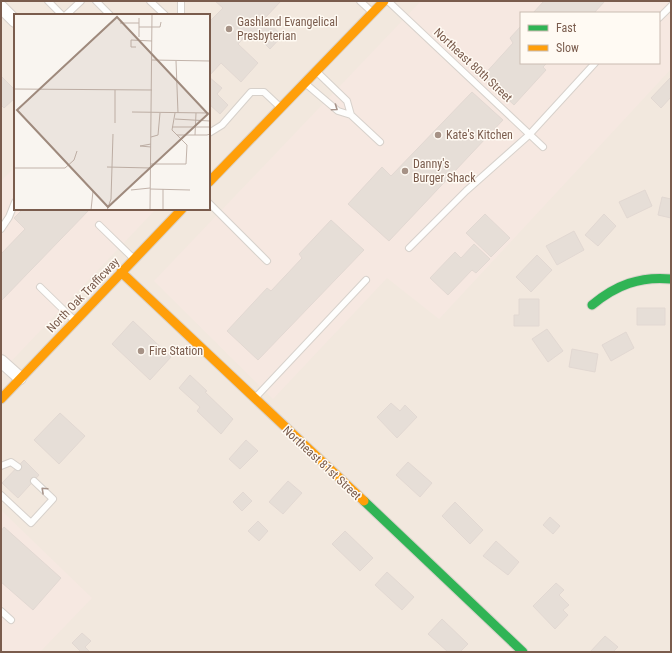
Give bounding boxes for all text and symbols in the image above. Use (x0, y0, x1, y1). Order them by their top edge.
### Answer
legend (520, 12, 660, 64)
inset map (14, 14, 210, 210)
place label: Gashland Evangelical Presbyterian (237, 15, 338, 43)
text: Fast (556, 21, 577, 35)
marker: Gashland Evangelical Presbyterian (224, 24, 234, 34)
street label: Northeast 80th Street (431, 25, 515, 105)
text: Slow (556, 41, 579, 55)
one-way arrow (330, 103, 337, 110)
place label: Kate's Kitchen (446, 128, 513, 142)
marker: Kate's Kitchen (433, 130, 443, 140)
place label: Danny's Burger Shack (413, 157, 476, 185)
marker: Danny's Burger Shack (400, 166, 410, 176)
street label: North Oak Trafficway (44, 255, 122, 335)
place label: Fire Station (149, 344, 203, 358)
marker: Fire Station (136, 346, 146, 356)
street label: Northeast 81st Street (280, 423, 364, 503)
one-way arrow (41, 487, 49, 494)

